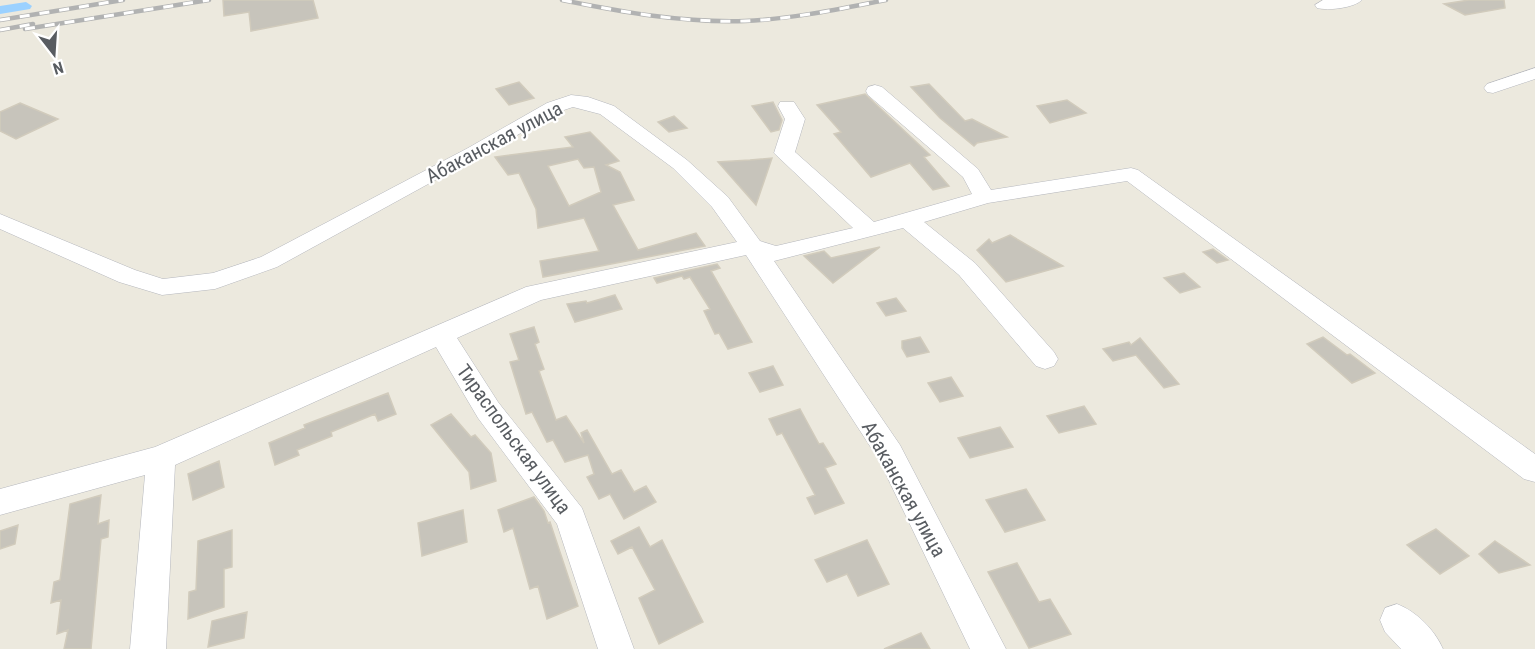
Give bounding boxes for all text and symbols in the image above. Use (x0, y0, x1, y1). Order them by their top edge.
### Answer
north arrow (24, 24, 84, 84)
text: N (51, 57, 66, 78)
street label: Абаканская улица (422, 96, 566, 188)
street label: Тираспольская улица (452, 359, 576, 519)
street label: Абаканская улица (857, 417, 951, 561)

